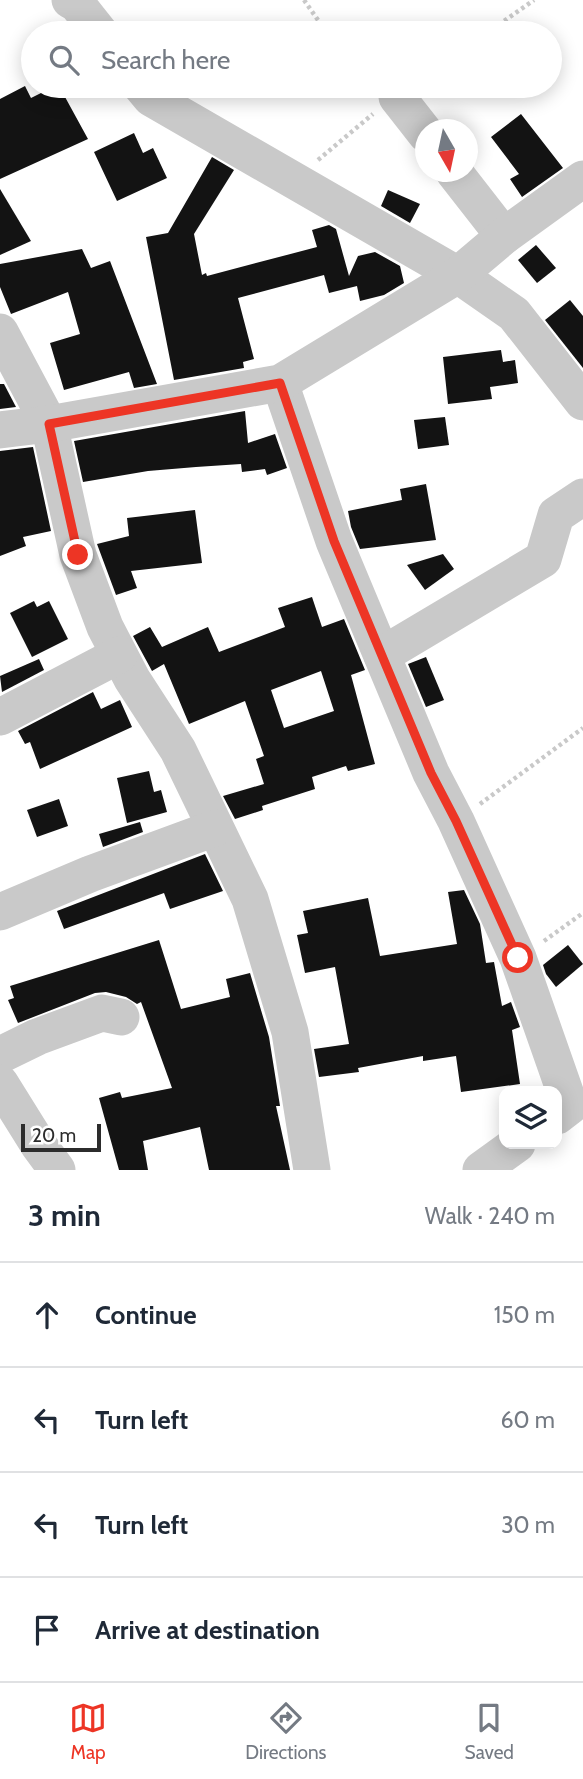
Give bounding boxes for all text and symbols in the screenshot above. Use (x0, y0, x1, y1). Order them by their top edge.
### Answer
search box (21, 21, 562, 98)
icon: search (45, 41, 83, 79)
text: Search here (101, 44, 230, 76)
north arrow (415, 119, 478, 182)
route end (62, 539, 93, 570)
route start (502, 942, 533, 973)
map controls (499, 1086, 562, 1149)
button: layers (499, 1086, 562, 1149)
scale bar (21, 1121, 102, 1153)
text: 20 m (32, 1124, 76, 1147)
text: 3 min (28, 1197, 101, 1234)
text: Walk · 240 m (425, 1202, 555, 1230)
icon: ahead (28, 1296, 66, 1334)
text: Continue (95, 1299, 197, 1331)
text: 150 m (494, 1301, 555, 1329)
icon: left (28, 1401, 66, 1439)
text: Turn left (95, 1404, 188, 1436)
text: 60 m (501, 1406, 555, 1434)
icon: left (28, 1506, 66, 1544)
text: Turn left (95, 1509, 188, 1541)
text: 30 m (501, 1511, 555, 1539)
icon: arrive (28, 1611, 66, 1649)
text: Arrive at destination (95, 1614, 320, 1646)
tab: Map (69, 1699, 107, 1764)
tab: Directions (245, 1699, 326, 1764)
tab: Saved (465, 1699, 514, 1764)

